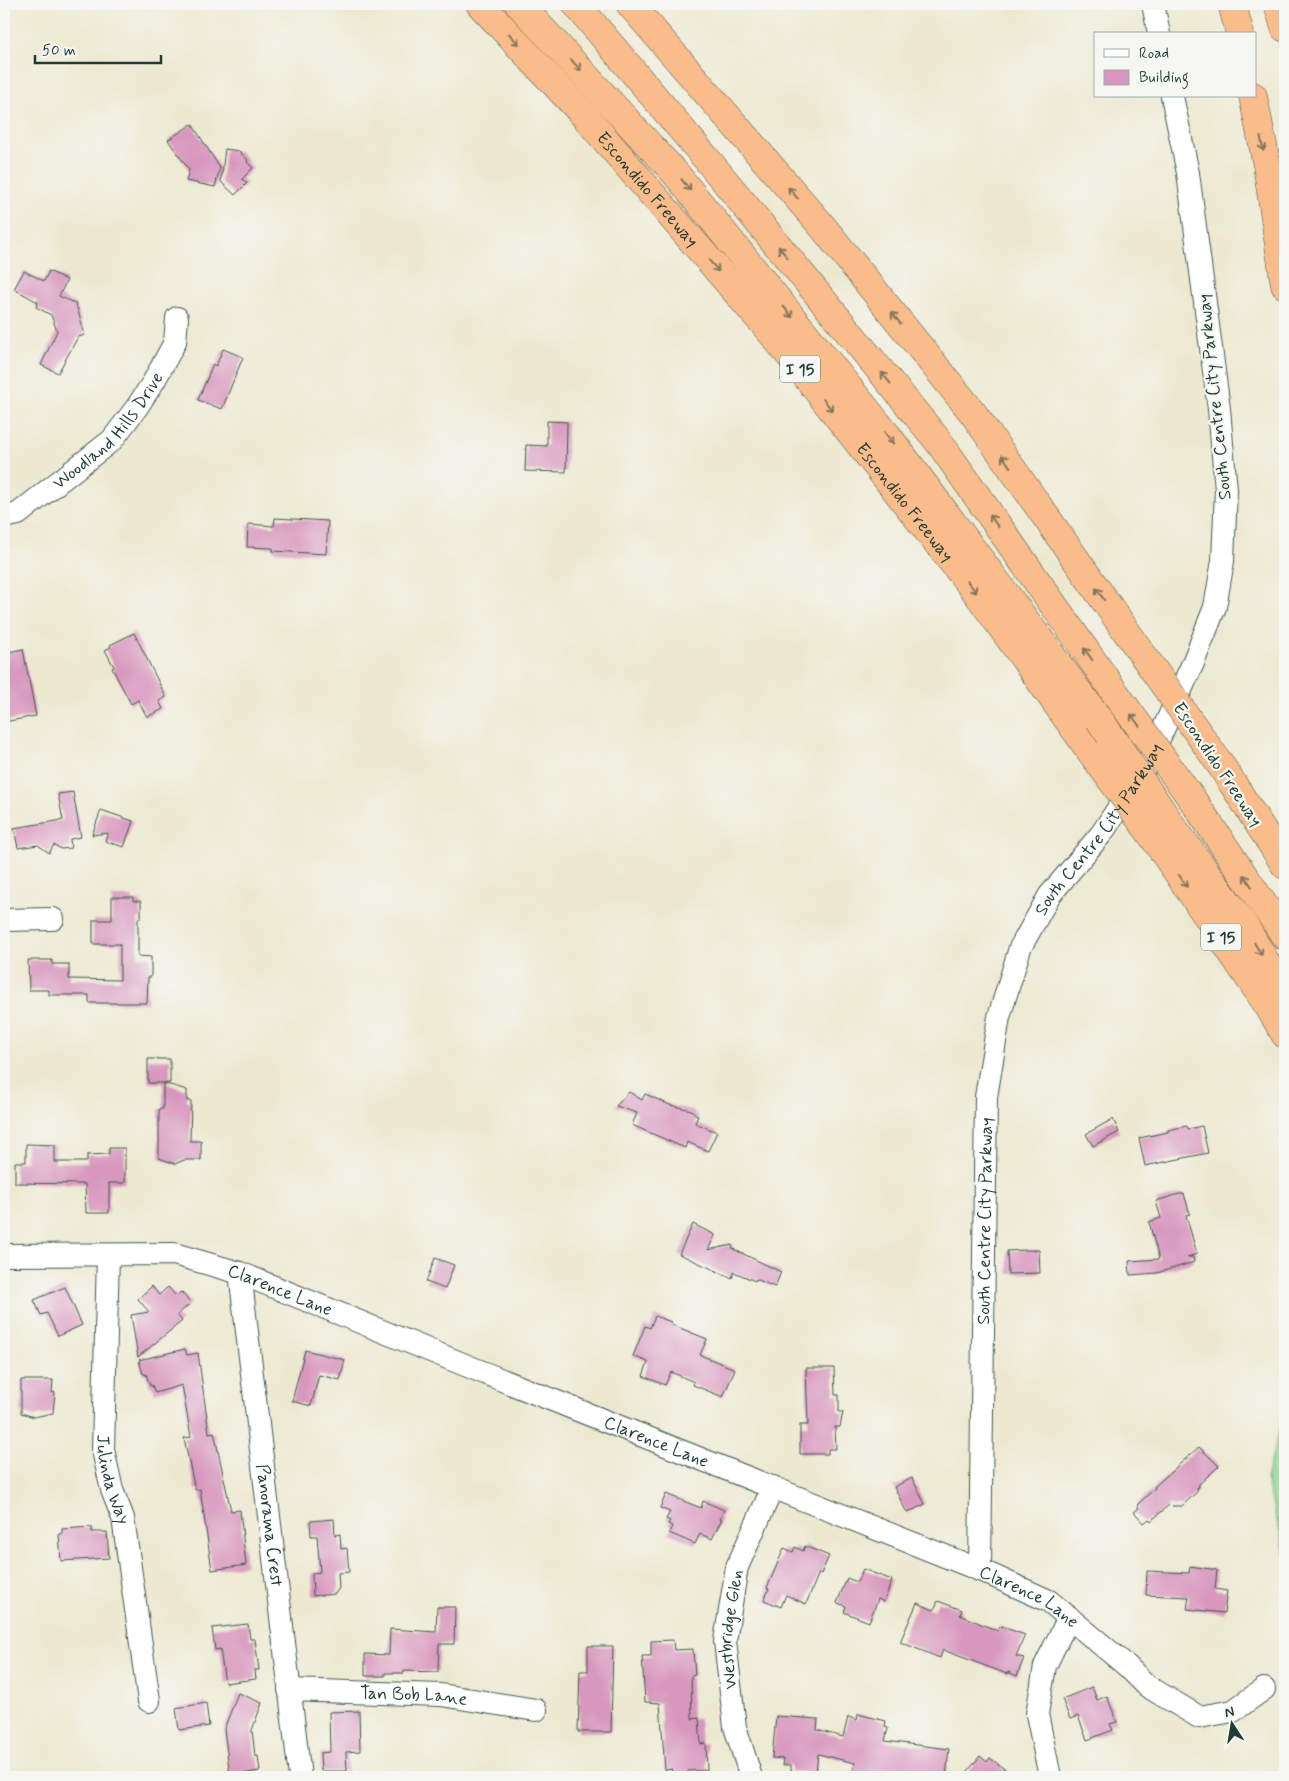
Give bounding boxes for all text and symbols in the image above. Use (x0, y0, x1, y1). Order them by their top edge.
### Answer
scale bar (35, 32, 161, 64)
legend (1094, 32, 1256, 98)
one-way arrow (508, 33, 519, 46)
text: 50 m (42, 41, 76, 61)
text: Road (1139, 44, 1169, 64)
one-way arrow (570, 59, 582, 72)
text: Building (1139, 68, 1189, 89)
street label: Escondido Freeway (591, 127, 704, 253)
one-way arrow (1258, 136, 1268, 152)
one-way arrow (680, 179, 691, 192)
one-way arrow (788, 186, 799, 199)
one-way arrow (778, 246, 789, 259)
one-way arrow (708, 260, 719, 273)
street label: South Centre City Parkway (1192, 293, 1238, 501)
one-way arrow (782, 305, 793, 318)
one-way arrow (891, 312, 902, 325)
road number: I 15 (780, 356, 820, 382)
street label: Woodland Hills Drive (48, 368, 169, 495)
one-way arrow (880, 371, 892, 384)
one-way arrow (823, 398, 834, 411)
one-way arrow (884, 431, 895, 444)
street label: Escondido Freeway (850, 438, 959, 567)
one-way arrow (1001, 454, 1011, 468)
one-way arrow (989, 514, 999, 528)
one-way arrow (967, 581, 978, 594)
one-way arrow (1095, 587, 1105, 601)
one-way arrow (1083, 647, 1093, 661)
street label: Escondido Freeway (1167, 698, 1268, 831)
one-way arrow (1130, 713, 1140, 727)
street label: South Centre City Parkway (1029, 740, 1168, 920)
one-way arrow (1178, 874, 1188, 888)
one-way arrow (1243, 874, 1253, 888)
road number: I 15 (1201, 924, 1241, 950)
one-way arrow (1253, 941, 1263, 955)
street label: South Centre City Parkway (972, 1117, 999, 1325)
street label: Clarence Lane (225, 1259, 336, 1322)
street label: Clarence Lane (600, 1411, 712, 1474)
street label: Julinda Way (90, 1434, 135, 1526)
street label: Panorama Crest (250, 1463, 288, 1588)
street label: Clarence Lane (975, 1560, 1084, 1634)
street label: Westbridge Glen (714, 1568, 749, 1690)
street label: Tan Bob Lane (360, 1681, 469, 1712)
north arrow (1206, 1698, 1256, 1748)
text: N (1223, 1702, 1236, 1722)

